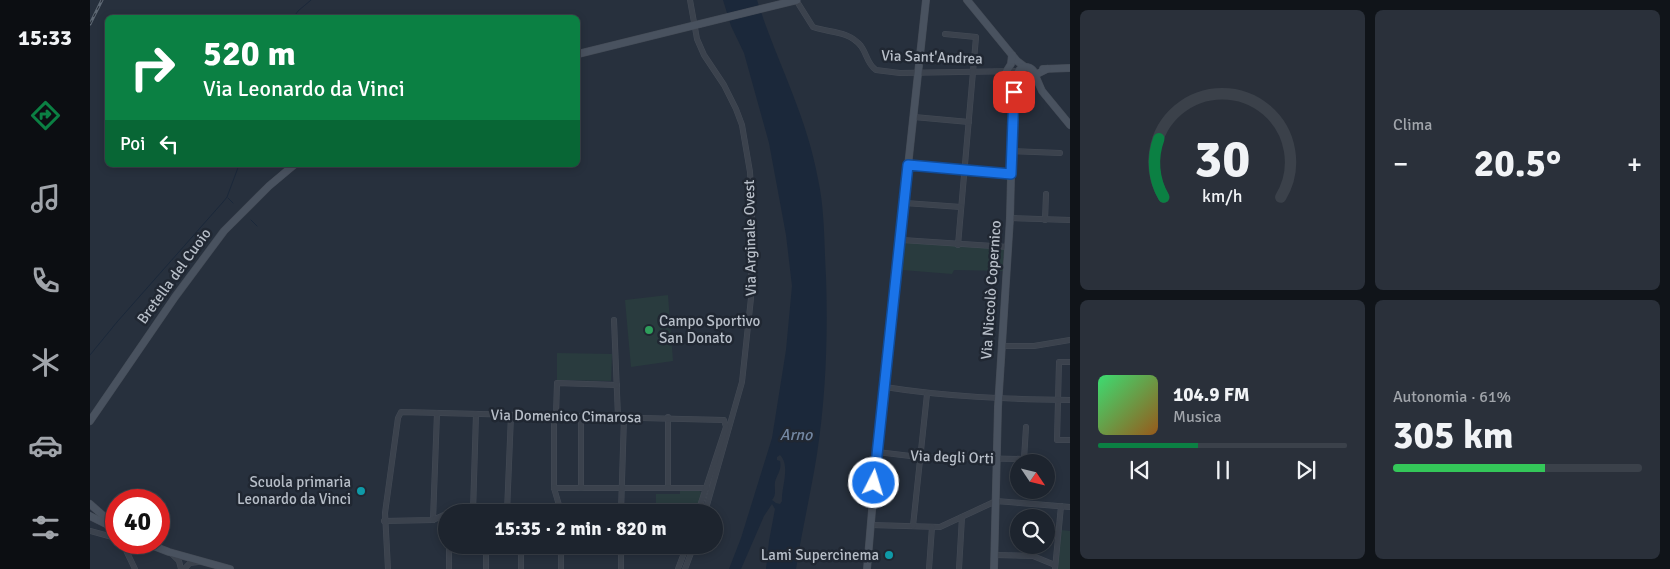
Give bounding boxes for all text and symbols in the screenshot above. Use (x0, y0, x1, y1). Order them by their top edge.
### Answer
text: 15:33 (18, 24, 72, 51)
text: 520 m (203, 32, 296, 75)
icon: right (120, 35, 185, 100)
street label: Via Sant'Andrea (881, 46, 983, 68)
pin (993, 71, 1035, 113)
text: Via Leonardo da Vinci (203, 75, 405, 102)
icon: arrive (1000, 78, 1028, 106)
icon: directions (28, 98, 63, 133)
text: Clima (1393, 115, 1432, 135)
text: 30 (1194, 127, 1251, 191)
icon: left (155, 130, 183, 158)
text: Poi (120, 132, 145, 156)
text: 20.5° (1474, 140, 1561, 187)
text: − (1393, 147, 1408, 181)
text: + (1627, 147, 1642, 181)
street label: Via Arginale Ovest (740, 179, 760, 297)
icon: music (28, 181, 63, 216)
text: km/h (1202, 185, 1243, 207)
street label: Via Niccolò Copernico (977, 219, 1005, 360)
street label: Bretella del Cuoio (133, 225, 215, 327)
icon: phone (28, 263, 63, 298)
place label: Campo Sportivo San Donato (659, 312, 760, 347)
marker: Campo Sportivo San Donato (643, 324, 655, 336)
icon: climate (28, 345, 63, 380)
text: 104.9 FM (1173, 383, 1250, 407)
text: Autonomia · 61% (1393, 387, 1511, 407)
street label: Via Domenico Cimarosa (490, 406, 642, 426)
text: Musica (1173, 407, 1222, 427)
text: 305 km (1393, 412, 1514, 459)
water label: Arno (780, 425, 813, 445)
icon: car (28, 428, 63, 463)
street label: Via degli Orti (910, 447, 994, 467)
north arrow (1010, 454, 1055, 499)
map controls (1010, 454, 1055, 554)
position arrow (847, 456, 899, 508)
icon: previous (1126, 456, 1154, 484)
icon: pause (1209, 456, 1237, 484)
icon: next (1292, 456, 1320, 484)
place label: Scuola primaria Leonardo da Vinci (237, 473, 351, 508)
marker: Scuola primaria Leonardo da Vinci (355, 485, 367, 497)
speed limit sign: 40 (105, 489, 170, 554)
button: search (1010, 509, 1055, 554)
icon: filters (28, 510, 63, 545)
text: 15:35 · 2 min · 820 m (494, 517, 667, 541)
place label: Lami Supercinema (761, 546, 879, 564)
marker: Lami Supercinema (883, 549, 895, 561)

